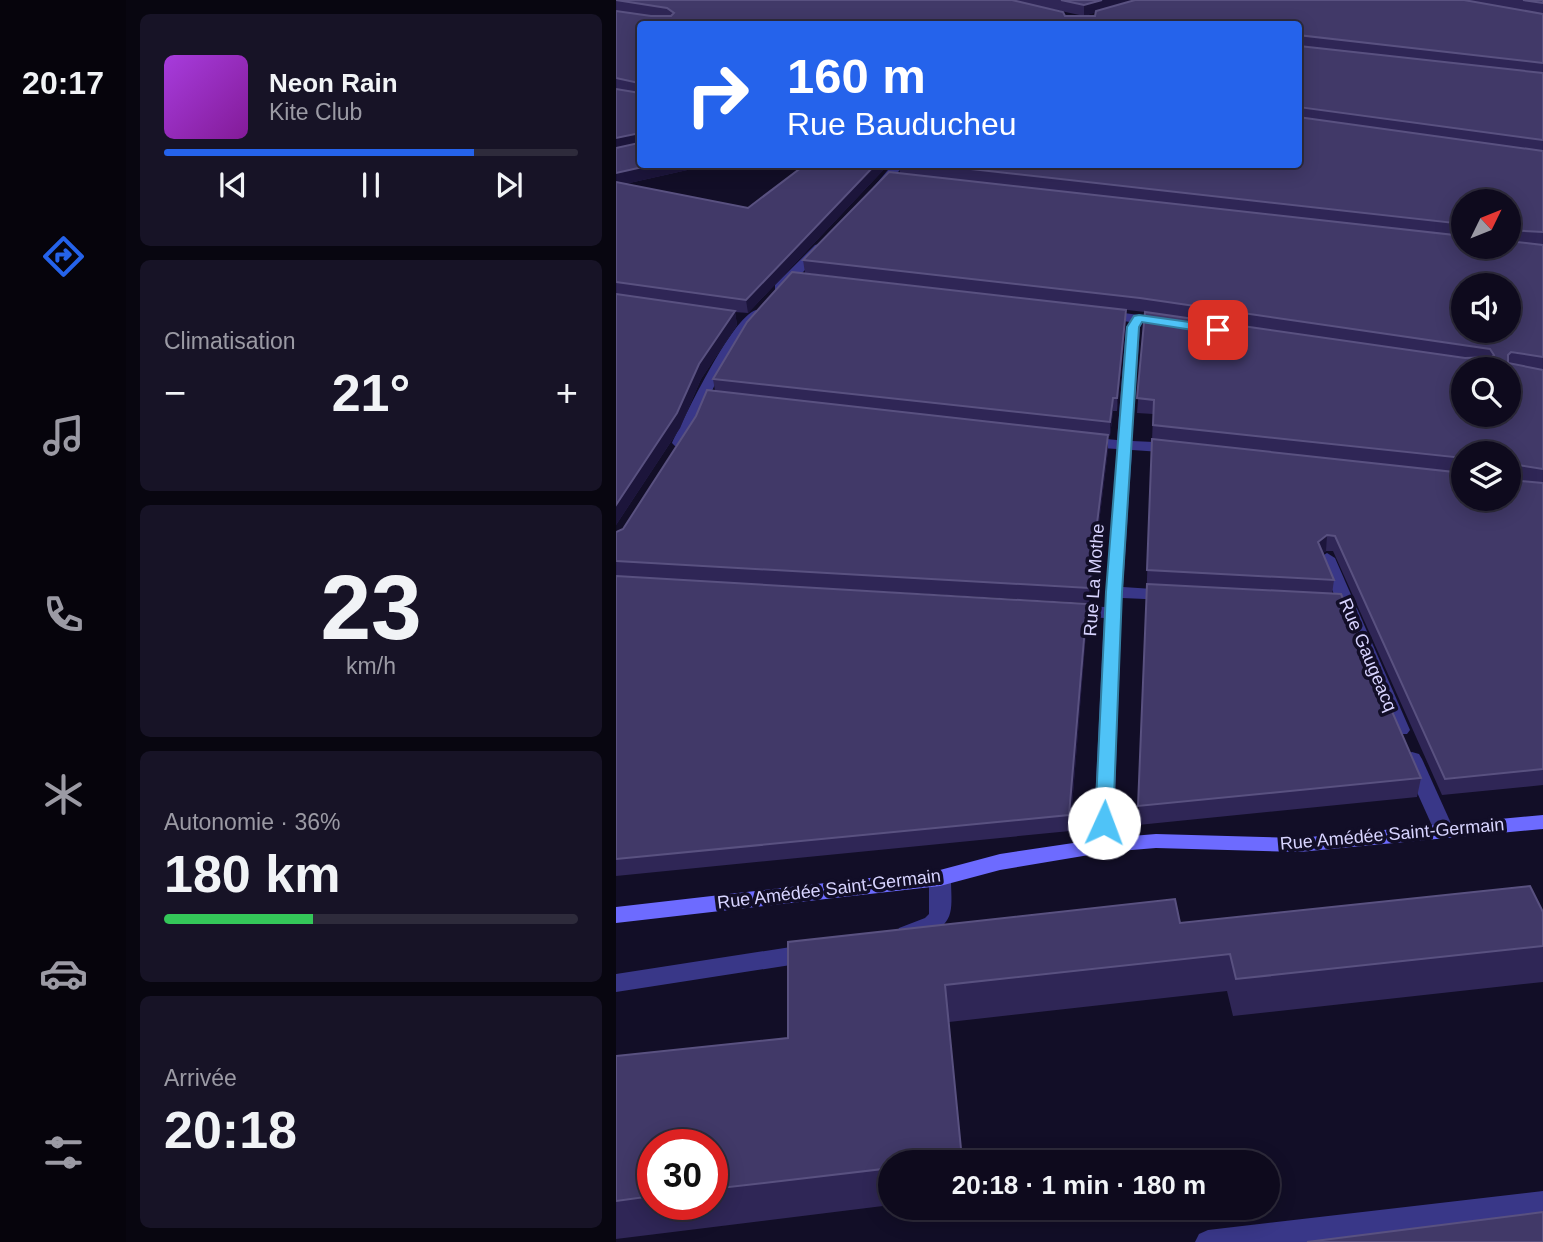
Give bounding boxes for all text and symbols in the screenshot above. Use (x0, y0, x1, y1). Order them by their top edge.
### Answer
icon: right (672, 49, 763, 140)
text: 160 m (787, 49, 926, 103)
text: 20:17 (22, 65, 104, 101)
text: Neon Rain (269, 68, 398, 98)
text: Kite Club (269, 99, 362, 125)
text: Rue Bauducheu (787, 106, 1017, 142)
icon: previous (214, 166, 252, 204)
icon: pause (352, 166, 390, 204)
icon: next (490, 166, 528, 204)
north arrow (1451, 189, 1521, 259)
map controls (1451, 189, 1521, 511)
icon: directions (39, 232, 88, 281)
button: sound (1451, 273, 1521, 343)
pin (1188, 300, 1248, 360)
icon: arrive (1199, 311, 1237, 349)
text: Climatisation (164, 328, 296, 354)
button: search (1451, 357, 1521, 427)
text: 21° (332, 364, 410, 422)
text: − (164, 372, 186, 414)
text: + (556, 372, 578, 414)
icon: music (39, 411, 88, 460)
button: layers (1451, 441, 1521, 511)
street label: Rue La Mothe (1080, 523, 1108, 637)
text: 23 (320, 557, 422, 658)
icon: phone (39, 590, 88, 639)
street label: Rue Gaugeacq (1335, 595, 1401, 715)
text: km/h (346, 653, 396, 679)
icon: climate (39, 770, 88, 819)
position arrow (1067, 786, 1141, 860)
text: Autonomie · 36% (164, 809, 340, 835)
street label: Rue Amédée Saint-Germain (1279, 814, 1505, 854)
text: 180 km (164, 845, 340, 903)
street label: Rue Amédée Saint-Germain (716, 865, 942, 913)
icon: car (39, 949, 88, 998)
text: Arrivée (164, 1065, 237, 1091)
text: 20:18 (164, 1101, 297, 1159)
icon: filters (39, 1128, 88, 1177)
speed limit sign: 30 (637, 1129, 728, 1220)
text: 20:18 · 1 min · 180 m (952, 1170, 1206, 1200)

